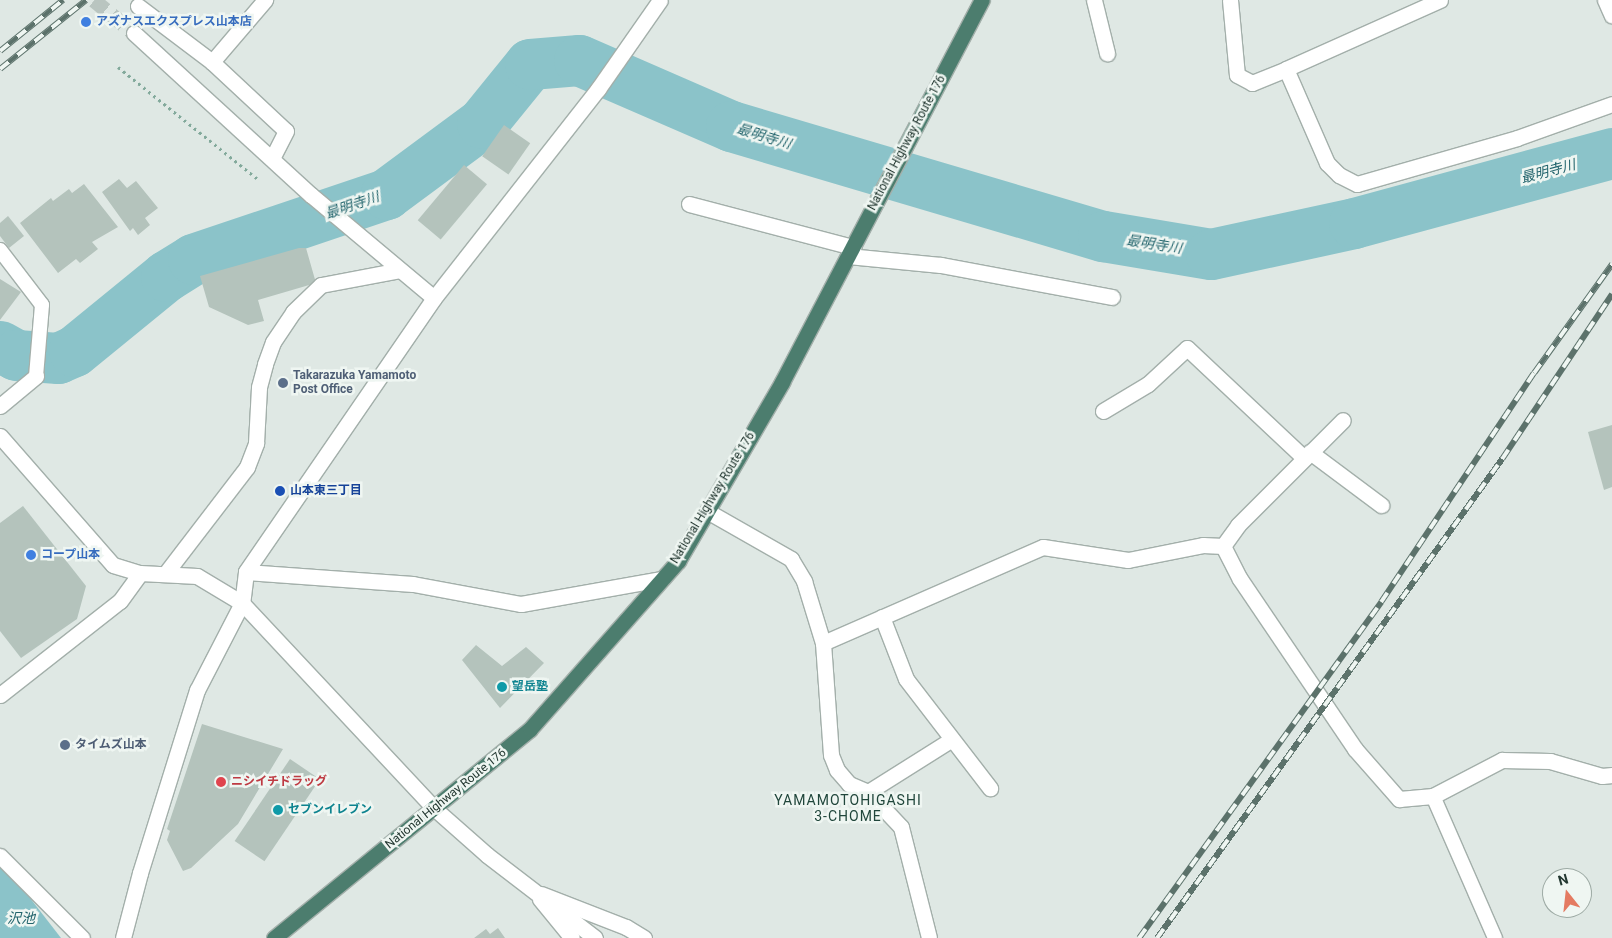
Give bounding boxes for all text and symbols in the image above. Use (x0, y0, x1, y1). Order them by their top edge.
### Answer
place label: アズナスエクスプレス山本店 (96, 15, 252, 29)
marker: アズナスエクスプレス山本店 (80, 16, 92, 28)
street label: National Highway Route 176 (865, 73, 949, 213)
water label: 最明寺川 (735, 120, 793, 152)
water label: 最明寺川 (1519, 156, 1577, 186)
water label: 最明寺川 (323, 188, 381, 222)
water label: 最明寺川 (1125, 231, 1183, 257)
place label: Takarazuka Yamamoto Post Office (293, 369, 416, 397)
marker: Takarazuka Yamamoto Post Office (277, 377, 289, 389)
street label: National Highway Route 176 (668, 430, 758, 566)
place label: 山本東三丁目 (290, 484, 362, 498)
marker: 山本東三丁目 (274, 485, 286, 497)
place label: コープ山本 (41, 548, 101, 562)
marker: コープ山本 (25, 549, 37, 561)
place label: 望岳塾 (512, 680, 548, 694)
marker: 望岳塾 (496, 681, 508, 693)
place label: タイムズ山本 (75, 738, 147, 752)
marker: タイムズ山本 (59, 739, 71, 751)
street label: National Highway Route 176 (383, 746, 509, 852)
place label: ニシイチドラッグ (231, 775, 327, 789)
marker: ニシイチドラッグ (215, 776, 227, 788)
district label: YAMAMOTOHIGASHI 3-CHOME (772, 792, 924, 824)
place label: セブンイレブン (288, 803, 372, 817)
marker: セブンイレブン (272, 804, 284, 816)
north arrow (1542, 868, 1592, 918)
text: N (1556, 870, 1570, 889)
water label: 沢池 (7, 910, 35, 926)

